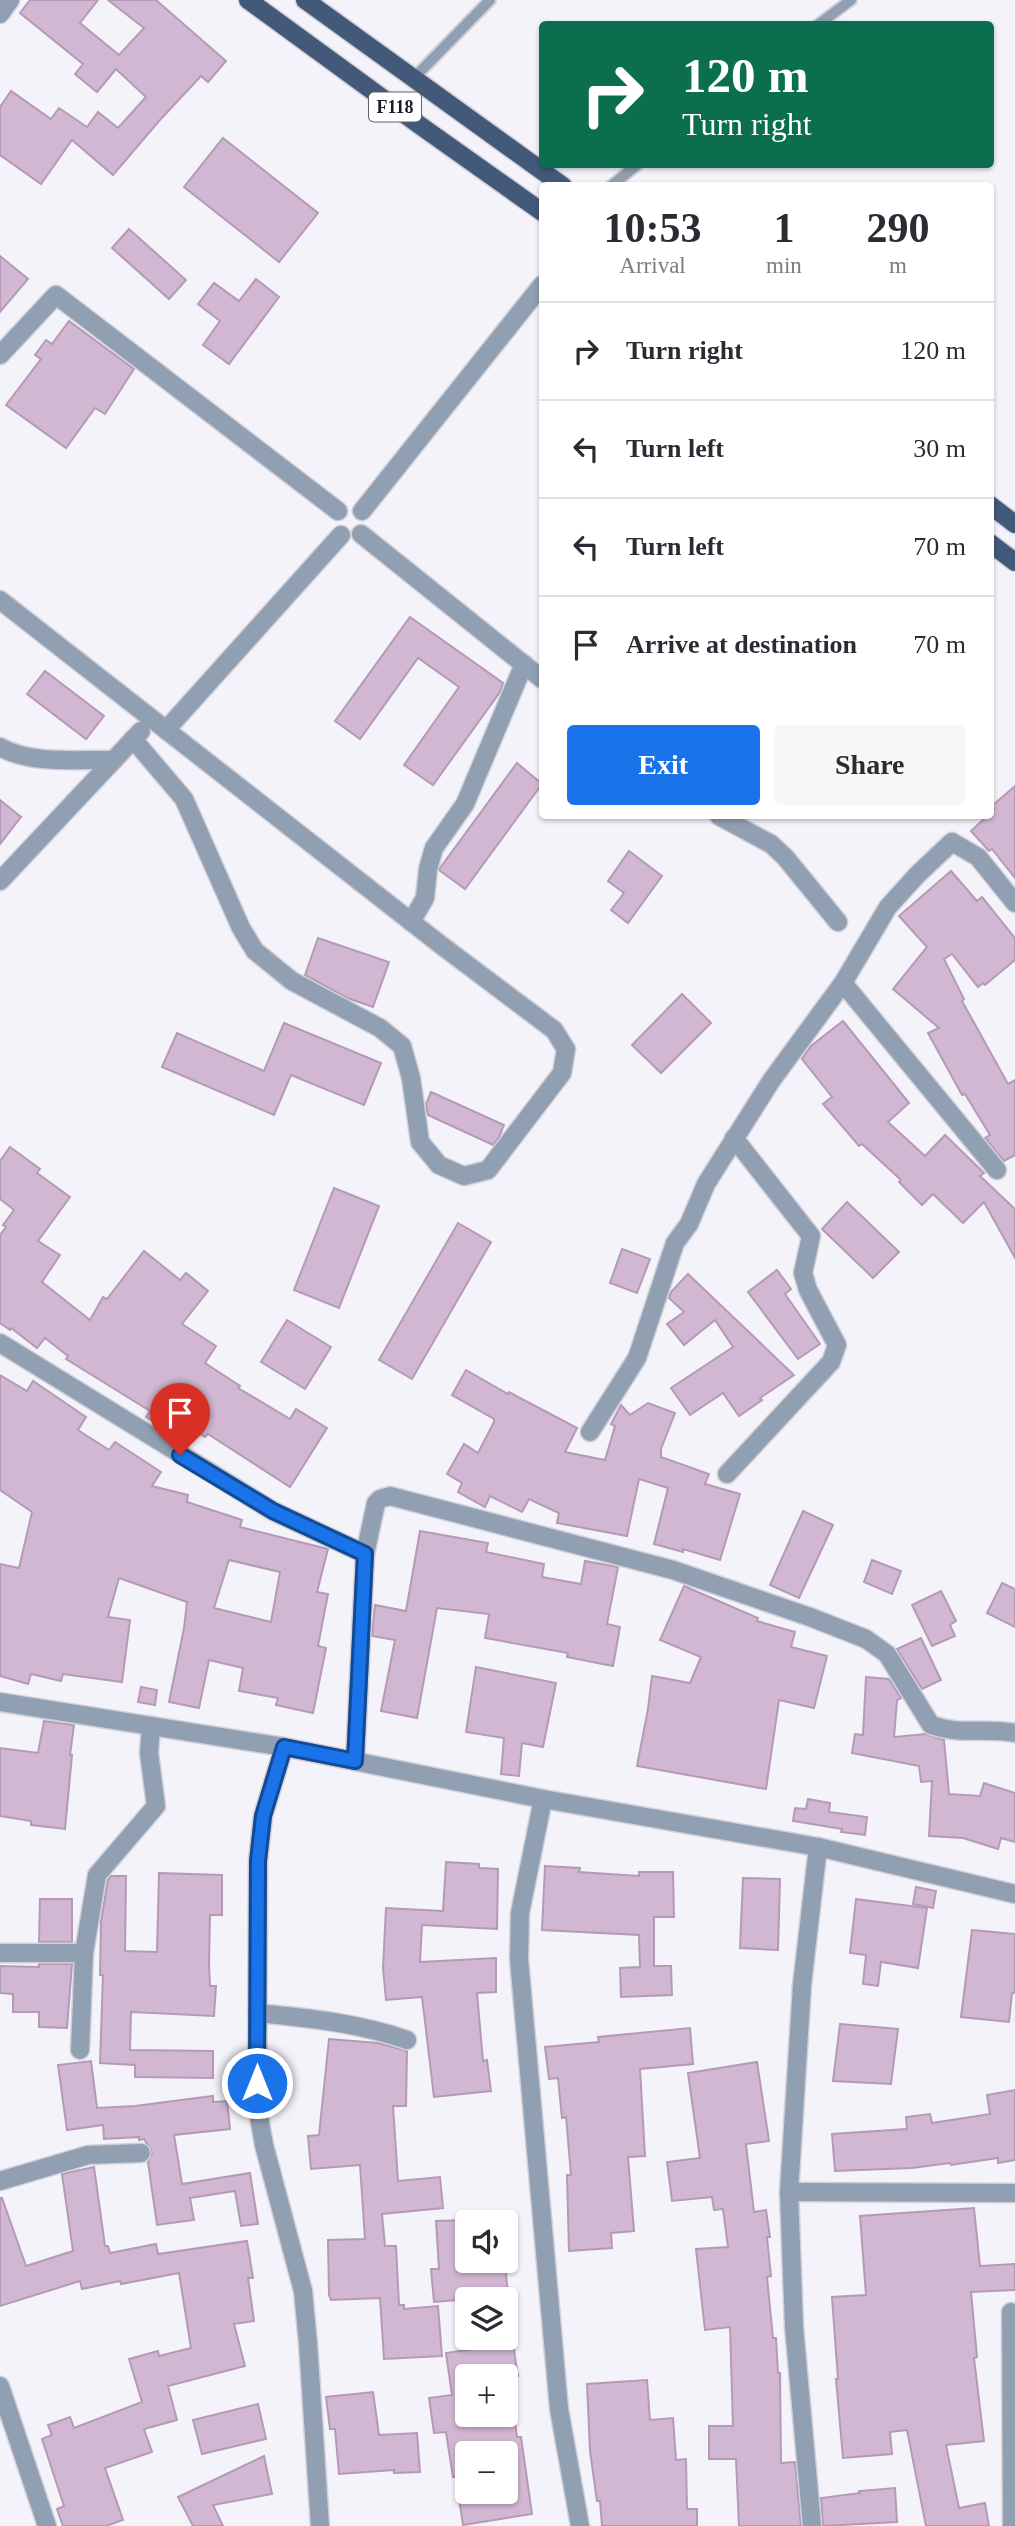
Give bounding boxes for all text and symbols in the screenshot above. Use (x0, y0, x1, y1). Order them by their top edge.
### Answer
text: 120 m (682, 48, 809, 103)
icon: right (567, 49, 658, 140)
road number: F118 (369, 92, 421, 122)
text: Turn right (682, 106, 812, 142)
text: 10:53 (604, 205, 702, 251)
text: 1 (773, 205, 794, 251)
text: 290 (866, 205, 929, 251)
text: Arrival (619, 253, 686, 278)
text: min (766, 253, 802, 278)
text: m (889, 253, 907, 278)
icon: right (567, 332, 605, 370)
text: Turn right (626, 336, 743, 365)
text: 120 m (900, 336, 966, 365)
icon: left (567, 430, 605, 468)
text: Turn left (626, 434, 724, 463)
text: 30 m (913, 434, 966, 463)
icon: left (567, 528, 605, 566)
text: Turn left (626, 532, 724, 561)
text: 70 m (913, 532, 966, 561)
icon: arrive (567, 626, 605, 664)
text: Arrive at destination (626, 630, 857, 659)
text: 70 m (913, 630, 966, 659)
button: Exit (567, 725, 760, 805)
button: Share (774, 725, 966, 805)
pin (150, 1383, 210, 1455)
icon: arrive (161, 1394, 199, 1432)
position arrow (220, 2046, 294, 2120)
map controls (455, 2210, 518, 2504)
button: sound (455, 2210, 518, 2273)
button: layers (455, 2287, 518, 2350)
button: + (455, 2364, 518, 2427)
button: − (455, 2441, 518, 2504)

